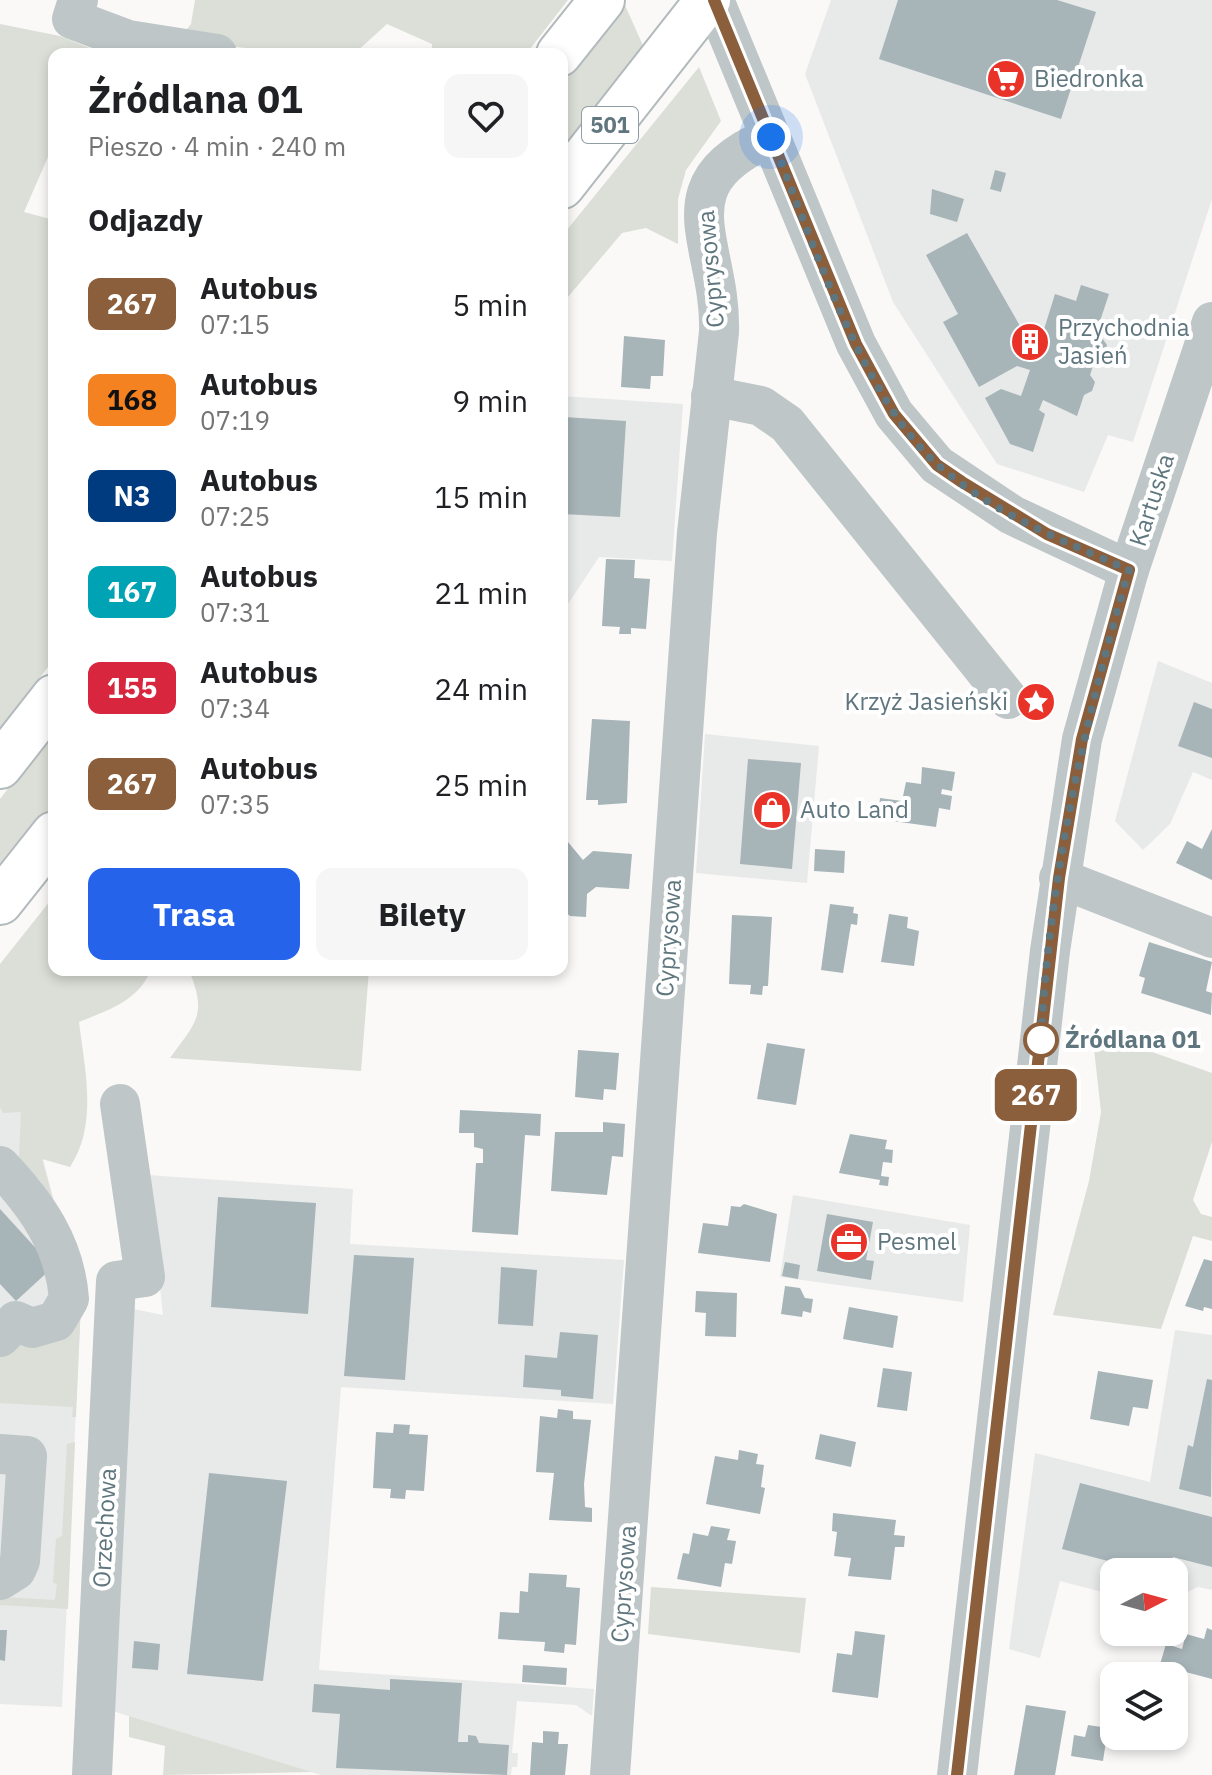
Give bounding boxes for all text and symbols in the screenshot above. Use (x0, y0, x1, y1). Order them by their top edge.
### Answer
supermarket icon: Biedronka (985, 58, 1027, 100)
place label: Biedronka (1034, 62, 1144, 94)
text: Źródlana 01 (88, 74, 303, 123)
button: heart (444, 74, 528, 158)
road number: 501 (582, 107, 638, 143)
your location (751, 117, 791, 157)
text: Pieszo · 4 min · 240 m (88, 129, 346, 163)
text: Odjazdy (88, 200, 203, 239)
street label: Cyprysowa (689, 209, 731, 329)
text: Autobus (200, 268, 318, 307)
text: 267 (107, 285, 157, 322)
text: 5 min (452, 285, 528, 324)
text: 07:15 (200, 307, 270, 341)
place label: Przychodnia Jasień (1058, 311, 1190, 371)
building icon: Przychodnia Jasień (1009, 321, 1051, 363)
text: Autobus (200, 364, 318, 403)
text: 168 (107, 381, 157, 418)
text: 9 min (452, 381, 528, 420)
text: 07:19 (200, 403, 270, 437)
street label: Kartuska (1121, 449, 1181, 550)
text: Autobus (200, 460, 318, 499)
text: N3 (113, 477, 151, 514)
text: 15 min (434, 477, 528, 516)
text: 07:25 (200, 499, 270, 533)
text: Autobus (200, 556, 318, 595)
text: 167 (107, 573, 157, 610)
text: 21 min (434, 573, 528, 612)
text: 07:31 (200, 595, 270, 629)
text: Autobus (200, 652, 318, 691)
text: 155 (107, 669, 157, 706)
text: 24 min (434, 669, 528, 708)
place icon: Krzyż Jasieński (1015, 681, 1057, 723)
place label: Krzyż Jasieński (844, 685, 1008, 717)
text: 07:34 (200, 691, 270, 725)
text: Autobus (200, 748, 318, 787)
text: 267 (107, 765, 157, 802)
text: 25 min (434, 765, 528, 804)
text: 07:35 (200, 787, 270, 821)
shop icon: Auto Land (751, 789, 793, 831)
place label: Auto Land (800, 793, 909, 825)
button: Trasa (88, 868, 300, 960)
button: Bilety (316, 868, 528, 960)
street label: Cyprysowa (648, 878, 688, 998)
marker: Źródlana 01 (1024, 1023, 1058, 1057)
place label: Źródlana 01 (1065, 1023, 1201, 1055)
line badge: 267 (990, 1069, 1082, 1121)
text: 267 (1011, 1076, 1061, 1113)
office icon: Pesmel (828, 1221, 870, 1263)
place label: Pesmel (877, 1225, 957, 1257)
street label: Orzechowa (85, 1467, 123, 1589)
street label: Cyprysowa (603, 1524, 643, 1644)
north arrow (1100, 1558, 1188, 1646)
map controls (1100, 1558, 1188, 1750)
button: layers (1100, 1662, 1188, 1750)

